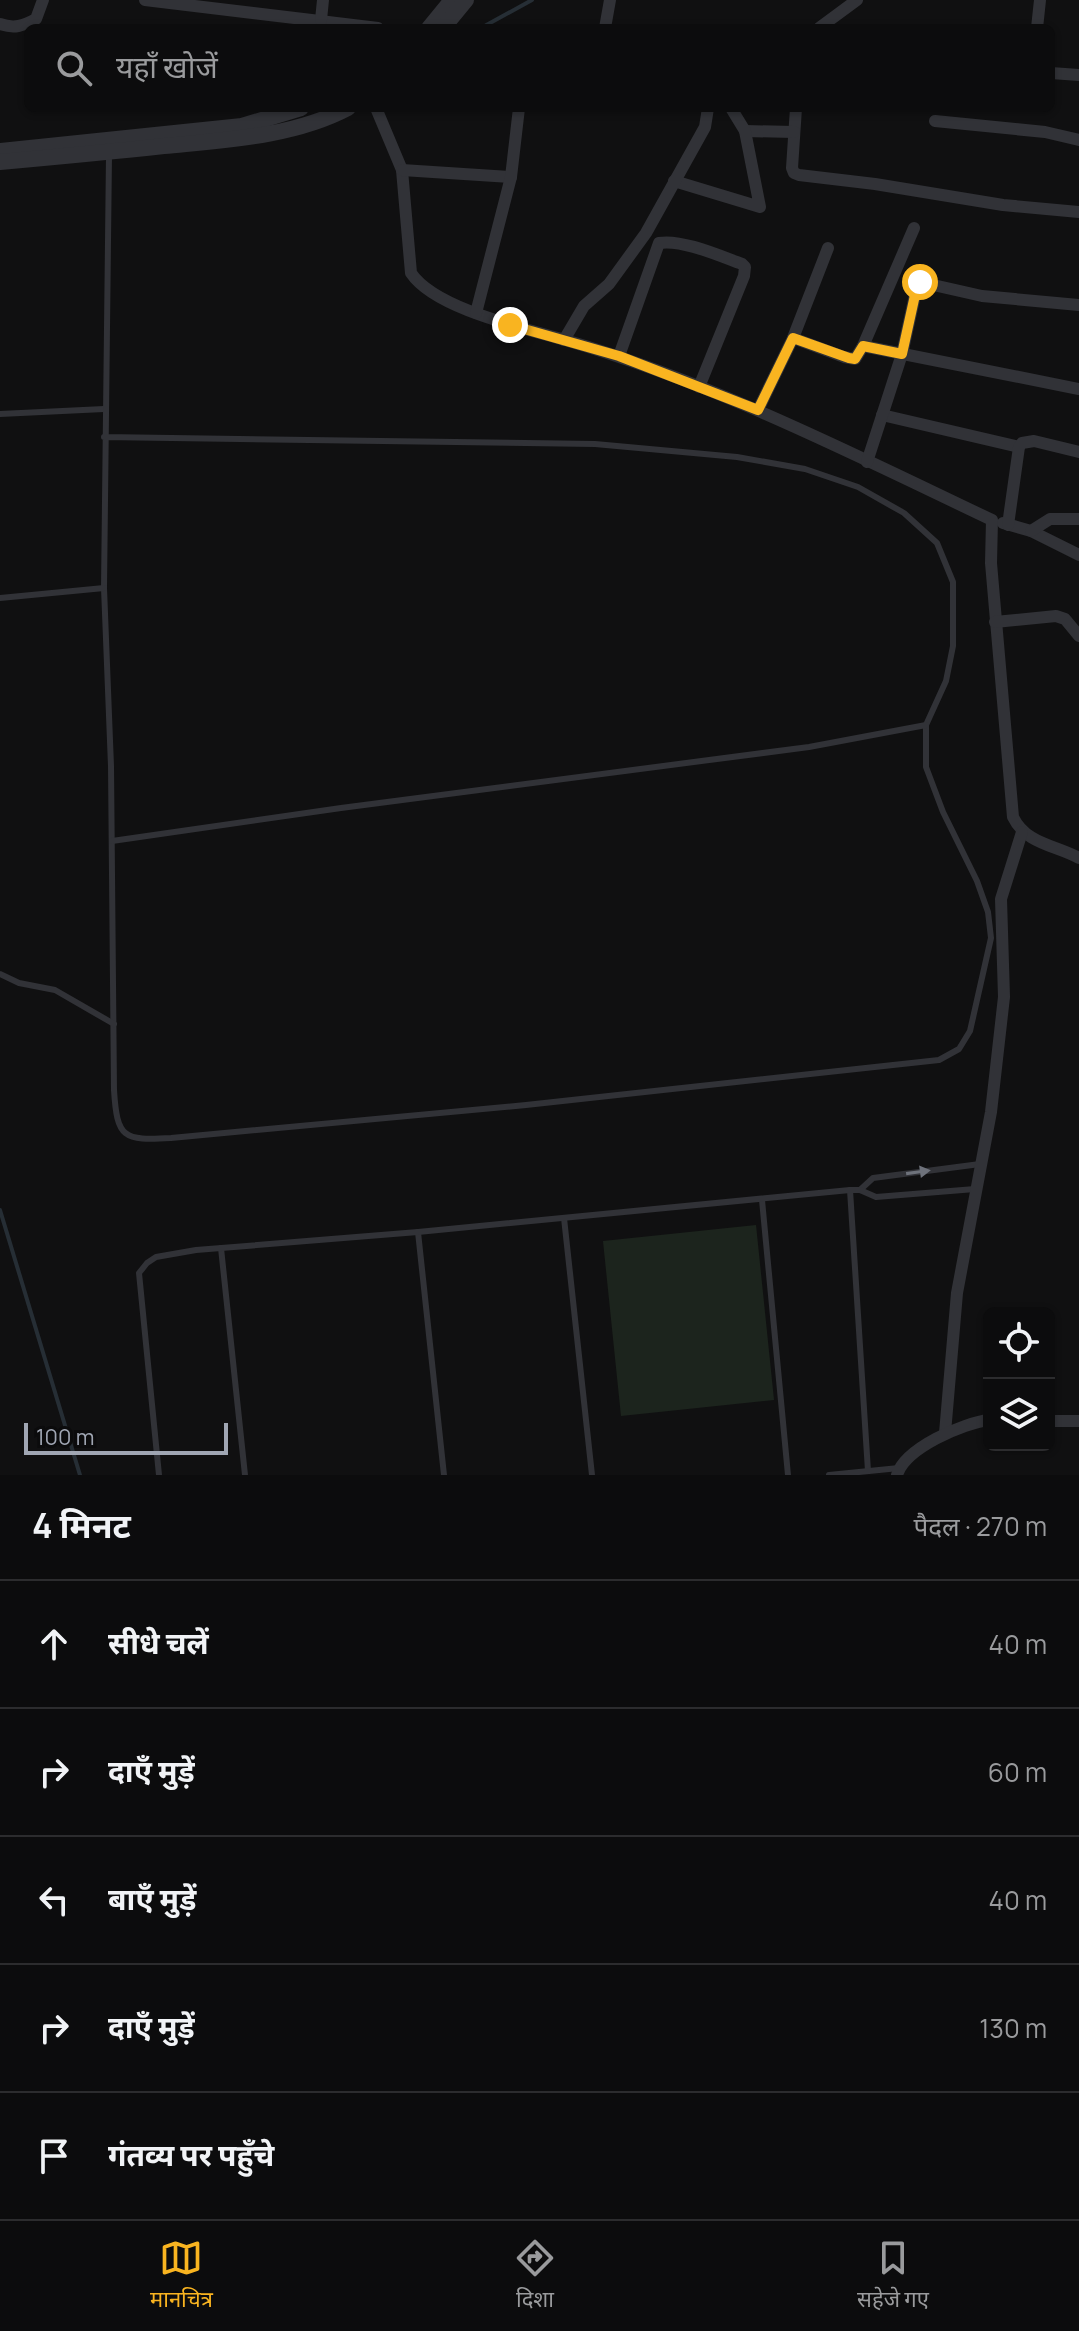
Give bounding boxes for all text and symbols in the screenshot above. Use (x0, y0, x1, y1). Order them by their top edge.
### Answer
search box (24, 24, 1055, 112)
icon: search (52, 46, 96, 90)
text: यहाँ खोजें (116, 46, 218, 87)
route start (902, 264, 938, 300)
route end (492, 307, 528, 343)
one-way arrow (906, 1165, 931, 1178)
map controls (983, 1307, 1055, 1451)
button: locate (983, 1307, 1055, 1379)
button: layers (983, 1379, 1055, 1451)
scale bar (24, 1419, 228, 1455)
text: 100 m (36, 1422, 94, 1452)
text: 4 मिनट (32, 1502, 131, 1548)
text: पैदल · 270 m (914, 1508, 1047, 1544)
icon: ahead (32, 1622, 76, 1666)
text: सीधे चलें (108, 1622, 209, 1663)
text: 40 m (989, 1626, 1047, 1662)
icon: right (32, 1750, 76, 1794)
text: दाएँ मुड़ें (108, 1750, 195, 1791)
text: 60 m (988, 1754, 1047, 1790)
icon: left (32, 1878, 76, 1922)
text: बाएँ मुड़ें (108, 1878, 196, 1919)
text: 40 m (989, 1882, 1047, 1918)
icon: right (32, 2006, 76, 2050)
text: दाएँ मुड़ें (108, 2006, 195, 2047)
text: 130 m (979, 2010, 1047, 2046)
icon: arrive (32, 2134, 76, 2178)
text: गंतव्य पर पहुँचे (108, 2134, 274, 2175)
tab: मानचित्र (150, 2236, 213, 2316)
tab: दिशा (513, 2236, 557, 2316)
tab: सहेजे गए (857, 2236, 929, 2316)

